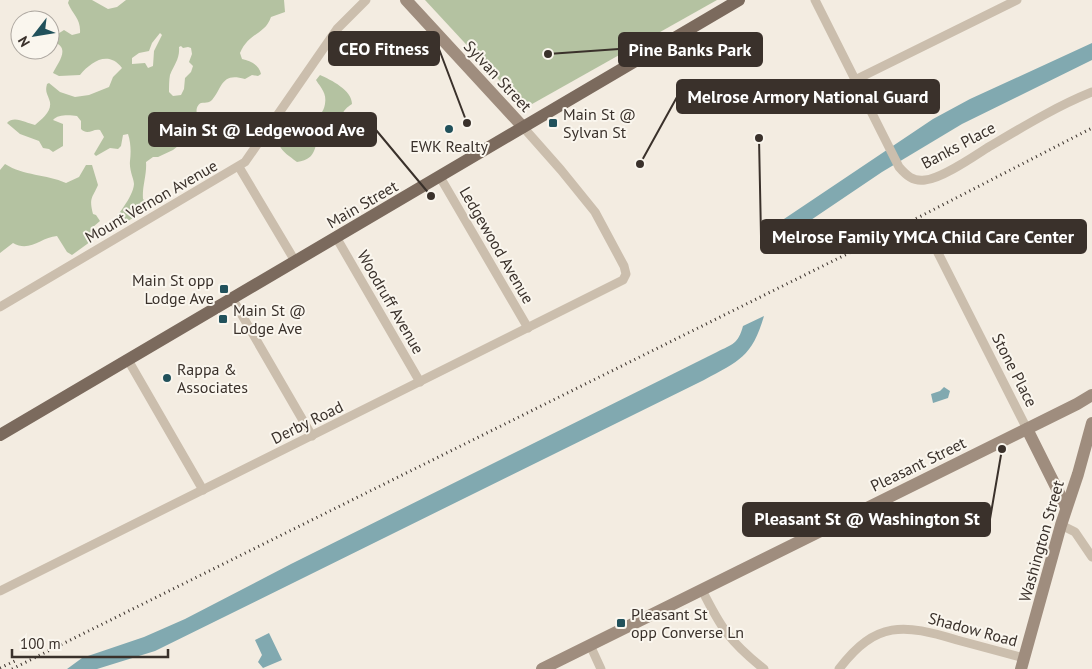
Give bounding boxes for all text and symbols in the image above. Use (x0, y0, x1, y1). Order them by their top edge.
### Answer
north arrow (10, 10, 60, 60)
callout: CEO Fitness (329, 32, 439, 65)
text: N (14, 33, 34, 50)
callout: Pine Banks Park (619, 33, 762, 66)
street label: Sylvan Street (460, 36, 536, 116)
text: CEO Fitness (339, 37, 430, 60)
text: Pine Banks Park (629, 38, 752, 61)
callout: Melrose Armory National Guard (677, 80, 939, 113)
text: Melrose Armory National Guard (687, 85, 929, 108)
place label: Main St @ Sylvan St (563, 104, 636, 142)
callout: Main St @ Ledgewood Ave (149, 113, 376, 146)
marker: Main St @ Sylvan St (547, 117, 559, 129)
street label: Banks Place (917, 117, 999, 173)
text: Main St @ Ledgewood Ave (159, 118, 365, 141)
marker: EWK Realty (443, 123, 455, 135)
place label: EWK Realty (410, 136, 488, 156)
street label: Mount Vernon Avenue (81, 155, 221, 247)
street label: Main Street (323, 175, 402, 232)
street label: Ledgewood Avenue (455, 183, 539, 307)
callout: Melrose Family YMCA Child Care Center (761, 220, 1086, 253)
text: Melrose Family YMCA Child Care Center (772, 225, 1075, 248)
street label: Woodruff Avenue (353, 247, 429, 357)
place label: Main St opp Lodge Ave (132, 270, 214, 308)
marker: Main St opp Lodge Ave (218, 283, 230, 295)
place label: Main St @ Lodge Ave (233, 300, 306, 338)
marker: Main St @ Lodge Ave (217, 313, 229, 325)
street label: Stone Place (988, 330, 1042, 410)
place label: Rappa & Associates (177, 359, 248, 397)
marker: Rappa & Associates (161, 372, 173, 384)
street label: Derby Road (268, 396, 346, 448)
street label: Pleasant Street (867, 432, 969, 496)
street label: Washington Street (1014, 477, 1068, 604)
callout: Pleasant St @ Washington St (743, 503, 990, 536)
text: Pleasant St @ Washington St (754, 507, 981, 530)
place label: Pleasant St opp Converse Ln (631, 604, 744, 642)
street label: Shadow Road (926, 607, 1020, 651)
marker: Pleasant St opp Converse Ln (615, 617, 627, 629)
scale bar (12, 626, 169, 658)
text: 100 m (20, 634, 61, 653)

